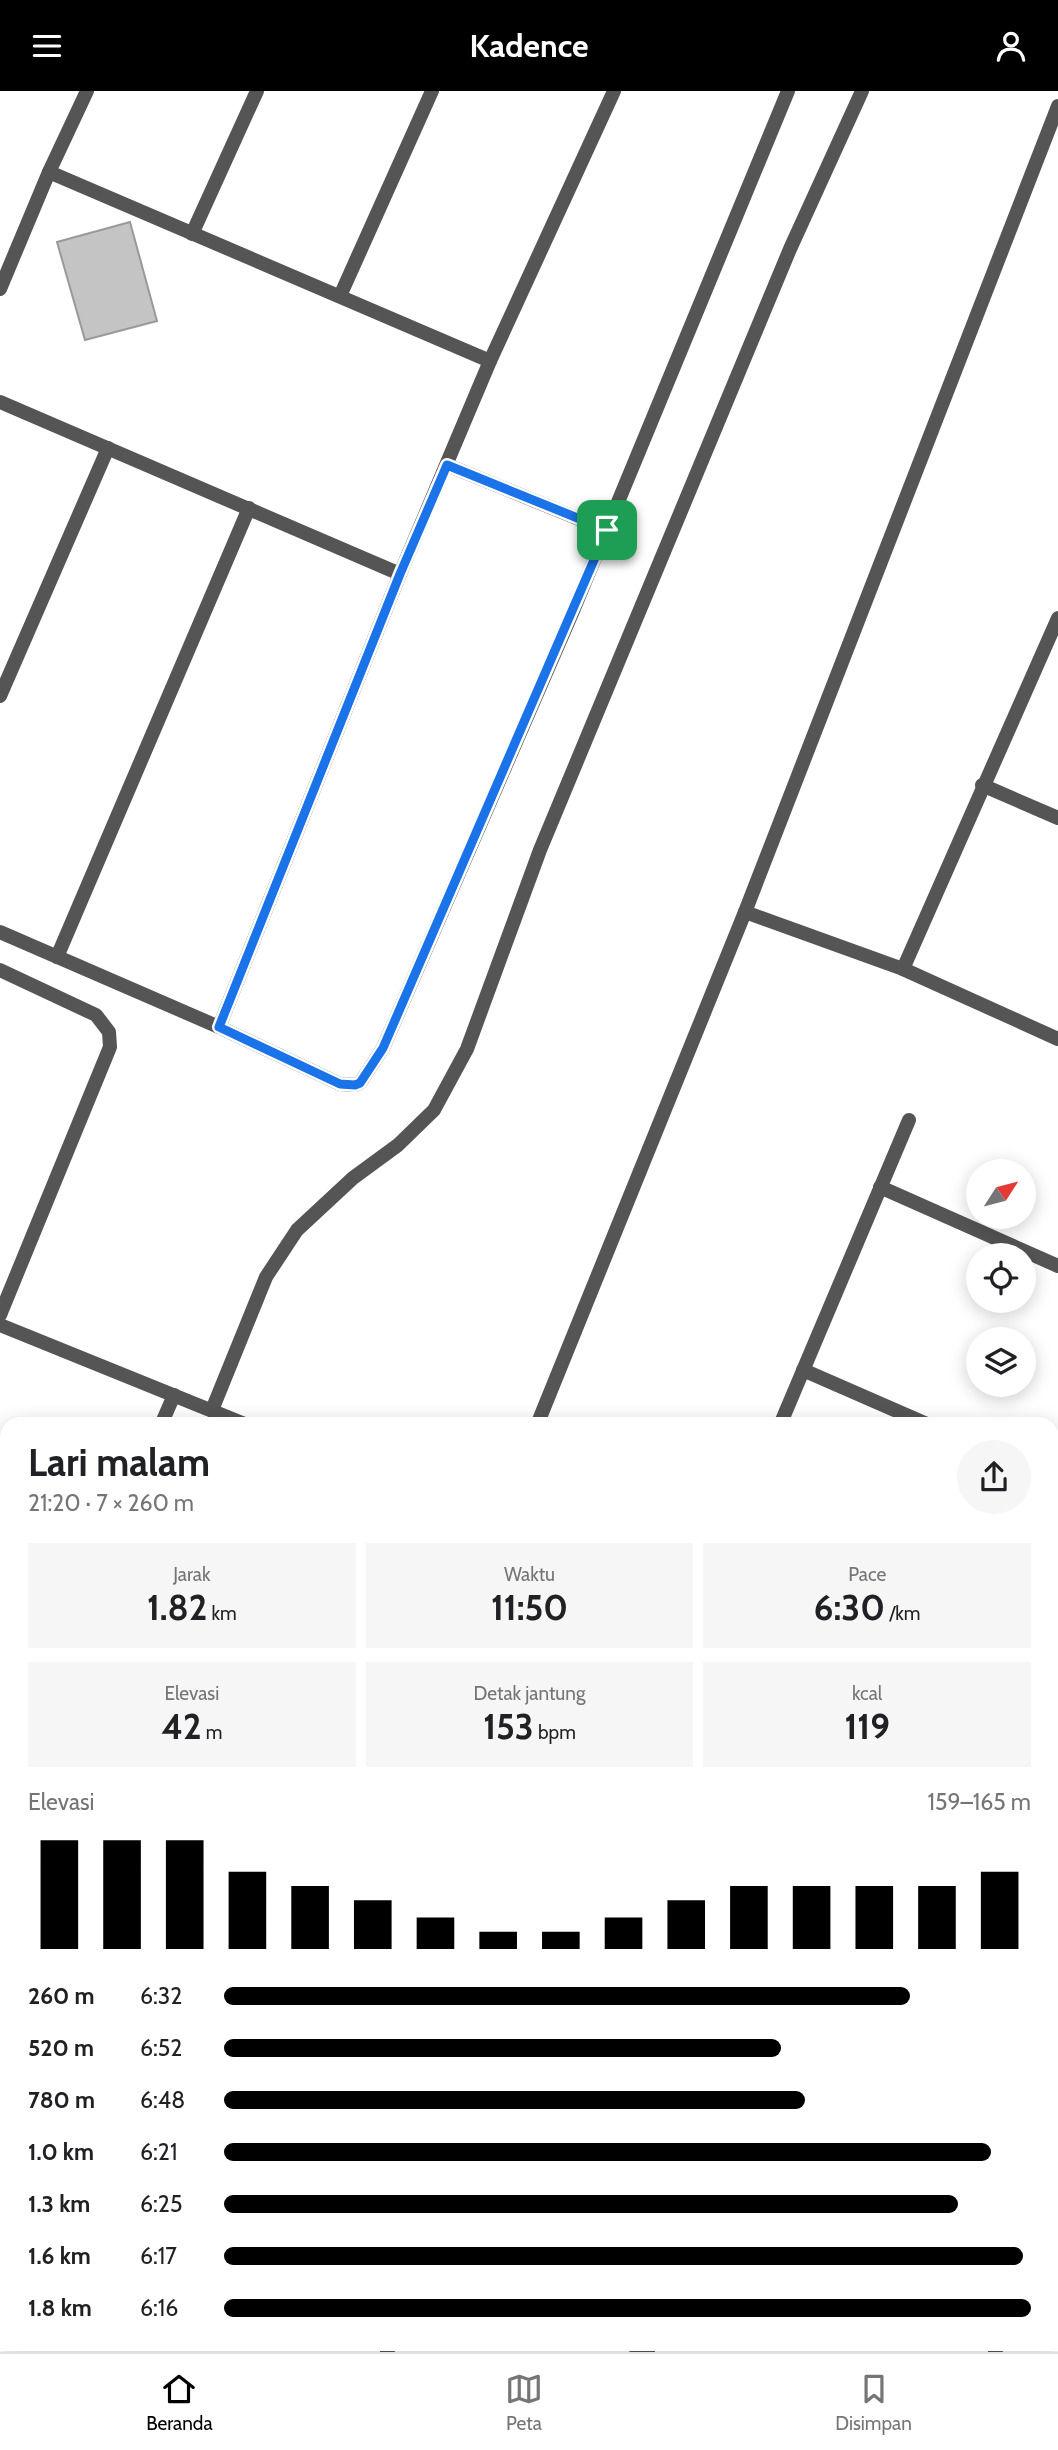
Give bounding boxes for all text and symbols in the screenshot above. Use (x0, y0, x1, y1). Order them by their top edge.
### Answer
text: Kadence (469, 26, 589, 65)
icon: menu (28, 27, 66, 65)
icon: person (992, 27, 1030, 65)
pin (577, 500, 637, 560)
icon: arrive (588, 511, 626, 549)
north arrow (966, 1159, 1036, 1229)
map controls (966, 1159, 1036, 1397)
button: locate (966, 1243, 1036, 1313)
button: layers (966, 1327, 1036, 1397)
text: Lari malam (28, 1439, 210, 1486)
button: share (957, 1440, 1031, 1514)
text: 21:20 · 7 × 260 m (28, 1489, 194, 1517)
text: Jarak (173, 1563, 210, 1586)
text: Waktu (504, 1563, 555, 1586)
text: Pace (848, 1563, 886, 1586)
text: 1.82 (147, 1586, 207, 1629)
text: 11:50 (491, 1586, 568, 1629)
text: 6:30 (814, 1586, 885, 1629)
text: km (207, 1602, 237, 1625)
text: /km (885, 1602, 920, 1625)
text: Elevasi (164, 1682, 219, 1705)
text: Detak jantung (474, 1682, 585, 1705)
text: kcal (852, 1682, 882, 1705)
text: 42 (161, 1705, 201, 1748)
text: 153 (483, 1705, 534, 1748)
text: 119 (844, 1705, 890, 1748)
text: m (201, 1721, 222, 1744)
text: bpm (534, 1721, 576, 1744)
text: Elevasi (28, 1788, 94, 1816)
text: 159–165 m (927, 1788, 1031, 1816)
text: 260 m (28, 1982, 95, 2010)
text: 6:32 (140, 1982, 182, 2010)
text: 520 m (28, 2034, 94, 2062)
text: 6:52 (140, 2034, 182, 2062)
text: 780 m (28, 2086, 95, 2114)
text: 6:48 (140, 2086, 185, 2114)
text: 1.0 km (28, 2138, 94, 2166)
text: 6:21 (140, 2138, 177, 2166)
text: 1.3 km (28, 2190, 90, 2218)
text: 6:25 (140, 2190, 182, 2218)
text: 1.6 km (28, 2242, 91, 2270)
text: 6:17 (140, 2242, 177, 2270)
text: 1.8 km (28, 2294, 92, 2322)
text: 6:16 (140, 2294, 178, 2322)
tab: Beranda (146, 2370, 213, 2435)
tab: Peta (505, 2370, 543, 2435)
tab: Disimpan (835, 2370, 912, 2435)

